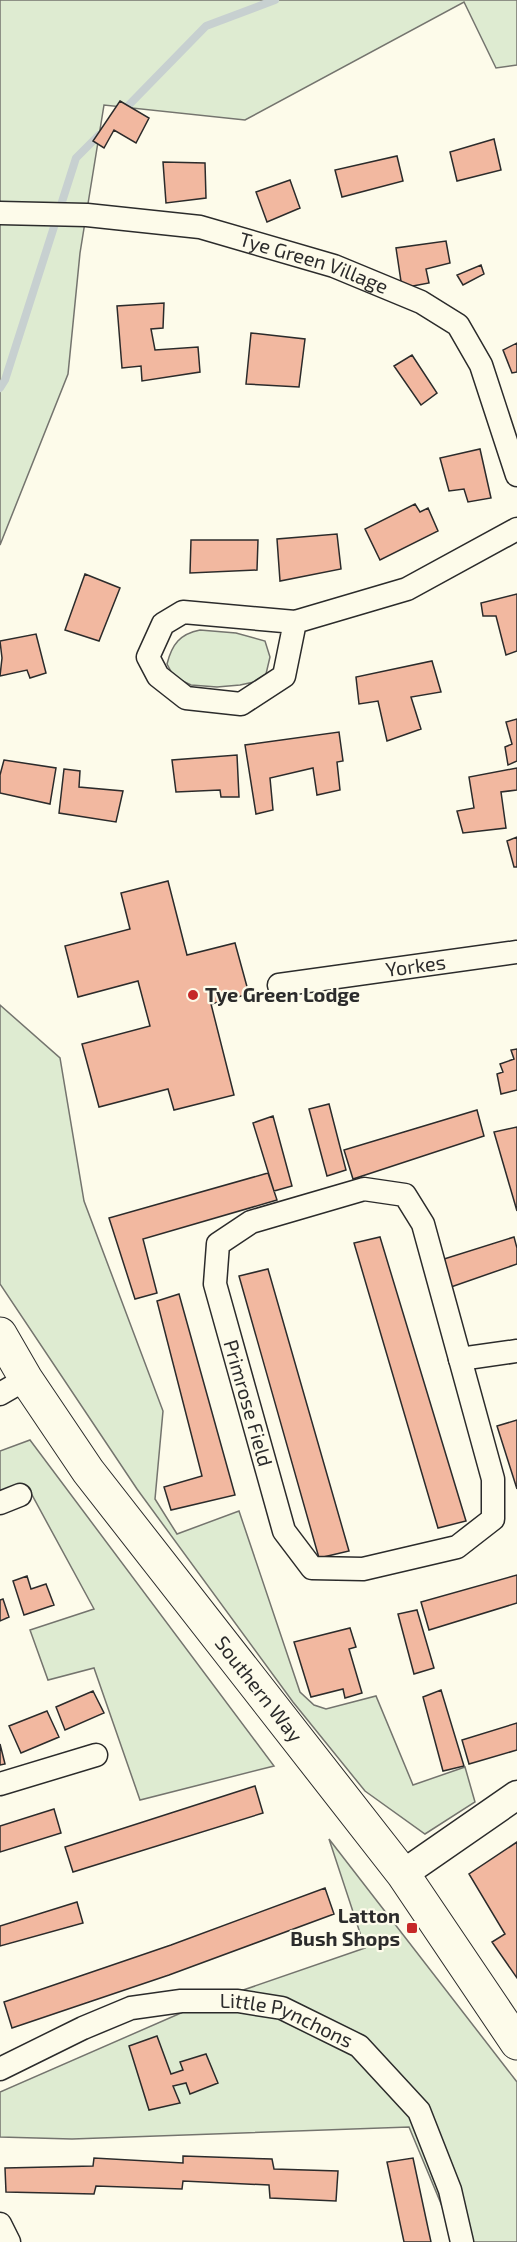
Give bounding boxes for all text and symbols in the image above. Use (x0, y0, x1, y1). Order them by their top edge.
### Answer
street label: Tye Green Village (237, 226, 392, 298)
street label: Yorkes (384, 949, 447, 981)
place label: Tye Green Lodge (205, 982, 360, 1007)
marker: Tye Green Lodge (186, 988, 200, 1002)
street label: Primrose Field (219, 1337, 279, 1469)
street label: Southern Way (211, 1631, 309, 1747)
place label: Latton Bush Shops (290, 1903, 400, 1950)
marker: Latton Bush Shops (405, 1921, 419, 1935)
street label: Little Pynchons (220, 1988, 357, 2052)

